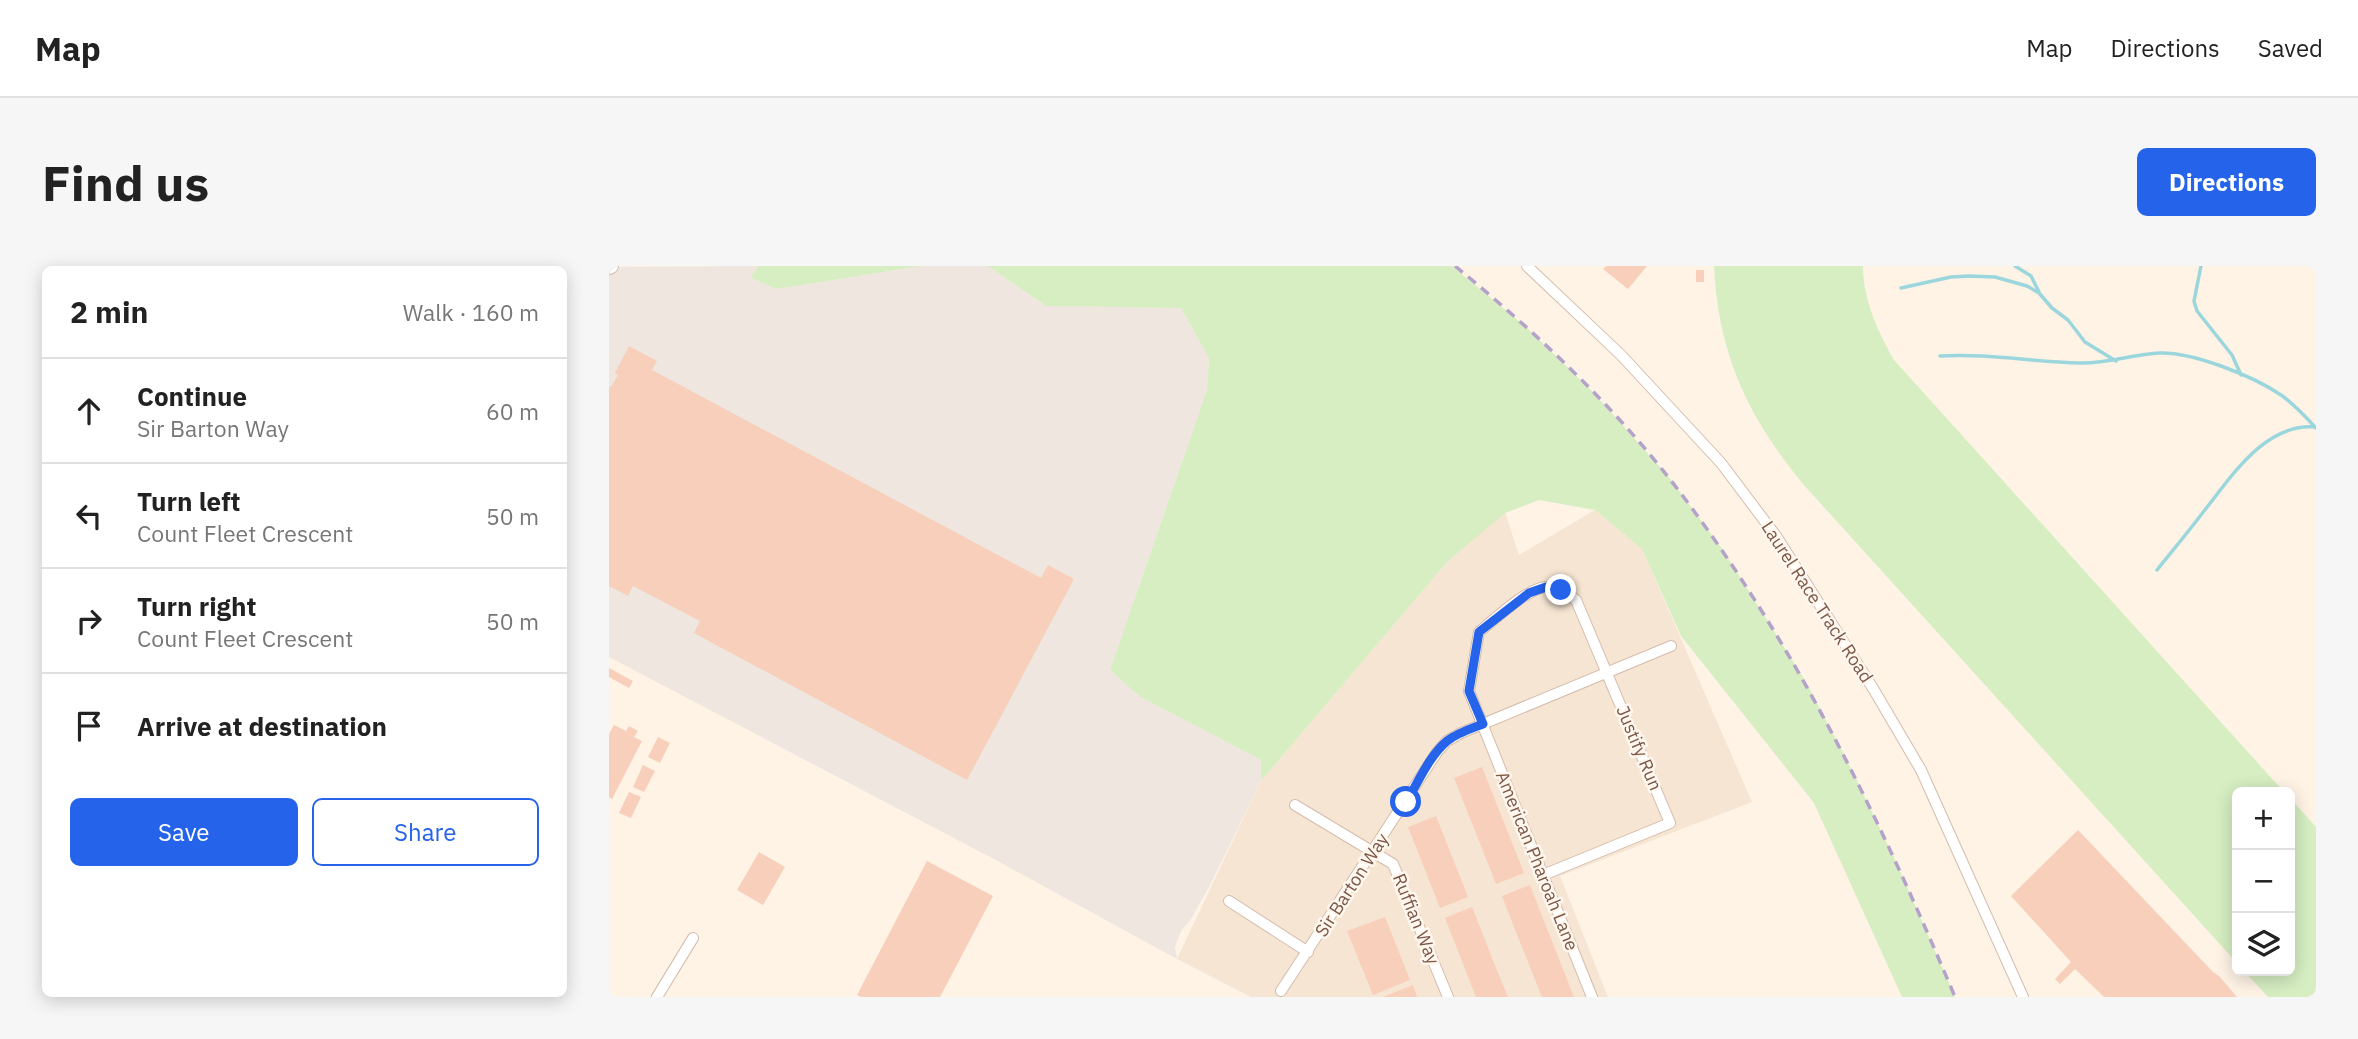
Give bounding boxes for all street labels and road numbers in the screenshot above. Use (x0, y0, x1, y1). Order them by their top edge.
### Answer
street label: Laurel Race Track Road (1757, 517, 1878, 687)
street label: Justify Run (1611, 702, 1668, 794)
street label: American Pharoah Lane (1491, 768, 1584, 954)
street label: Sir Barton Way (1310, 829, 1394, 941)
street label: Ruffian Way (1388, 870, 1445, 968)

